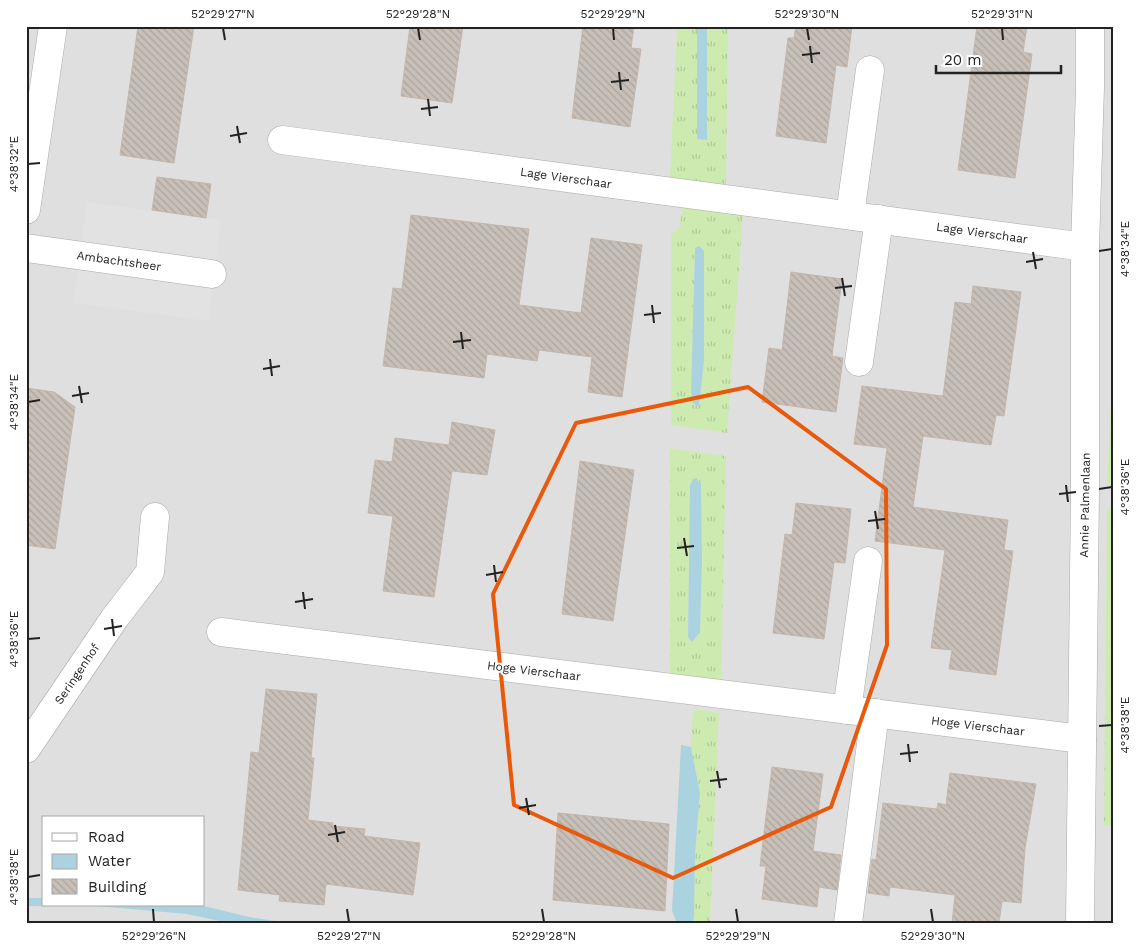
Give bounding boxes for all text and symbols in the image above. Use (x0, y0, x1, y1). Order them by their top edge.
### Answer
text: 52°29'27"N (191, 7, 255, 21)
text: 52°29'28"N (386, 7, 450, 21)
text: 52°29'29"N (581, 7, 645, 21)
text: 52°29'30"N (775, 7, 839, 21)
text: 52°29'31"N (971, 7, 1033, 21)
scale bar (936, 42, 1062, 74)
text: 20 m (944, 51, 982, 69)
text: 4°38'32"E (7, 135, 21, 192)
street label: Lage Vierschaar (519, 165, 613, 191)
street label: Lage Vierschaar (935, 220, 1029, 246)
text: 4°38'34"E (1118, 221, 1132, 277)
street label: Ambachtsheer (76, 248, 162, 274)
text: 4°38'34"E (7, 374, 21, 430)
street label: Annie Palmenlaan (1077, 452, 1093, 558)
text: 4°38'36"E (1118, 458, 1132, 515)
text: 4°38'36"E (7, 610, 21, 667)
street label: Seringenhof (52, 641, 103, 707)
street label: Hoge Vierschaar (486, 658, 582, 684)
text: 4°38'38"E (1118, 696, 1132, 753)
street label: Hoge Vierschaar (930, 713, 1026, 739)
legend (42, 816, 205, 906)
text: Road (88, 828, 125, 846)
text: 4°38'38"E (7, 848, 21, 905)
text: Water (88, 852, 131, 870)
text: Building (88, 878, 146, 896)
text: 52°29'26"N (122, 929, 186, 943)
text: 52°29'27"N (317, 929, 381, 943)
text: 52°29'28"N (512, 929, 576, 943)
text: 52°29'29"N (706, 929, 770, 943)
text: 52°29'30"N (901, 929, 965, 943)

